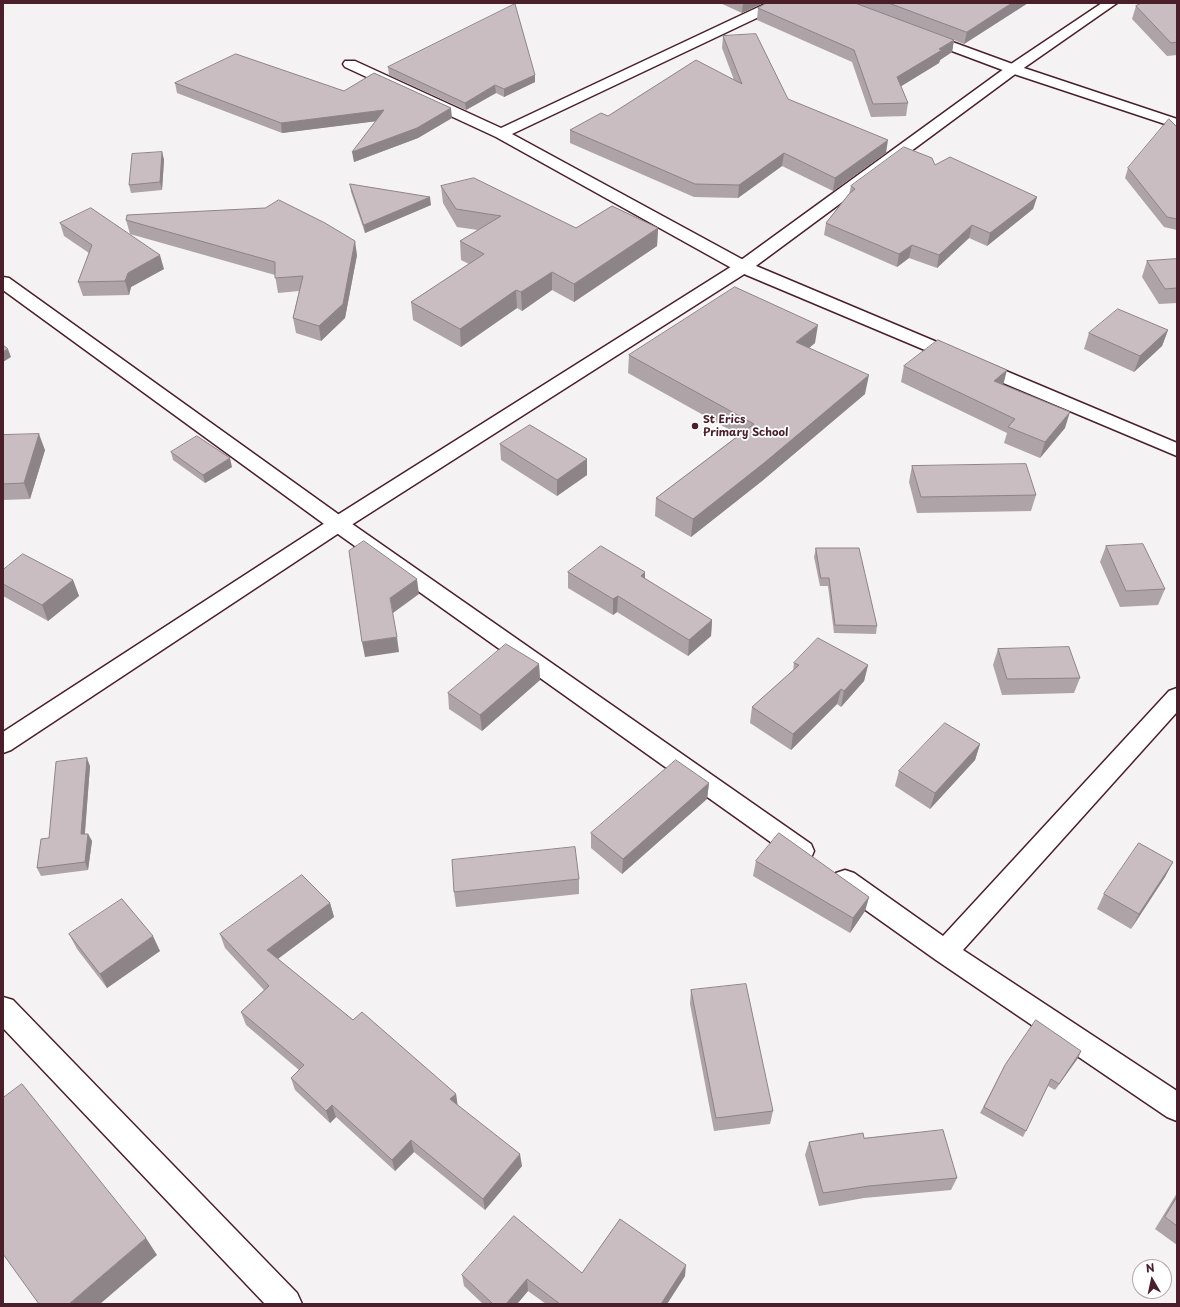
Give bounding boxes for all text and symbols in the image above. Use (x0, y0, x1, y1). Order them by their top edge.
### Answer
place label: St Erics Primary School (703, 413, 788, 439)
marker: St Erics Primary School (690, 421, 700, 431)
north arrow (1132, 1259, 1172, 1299)
text: N (1145, 1259, 1156, 1277)

